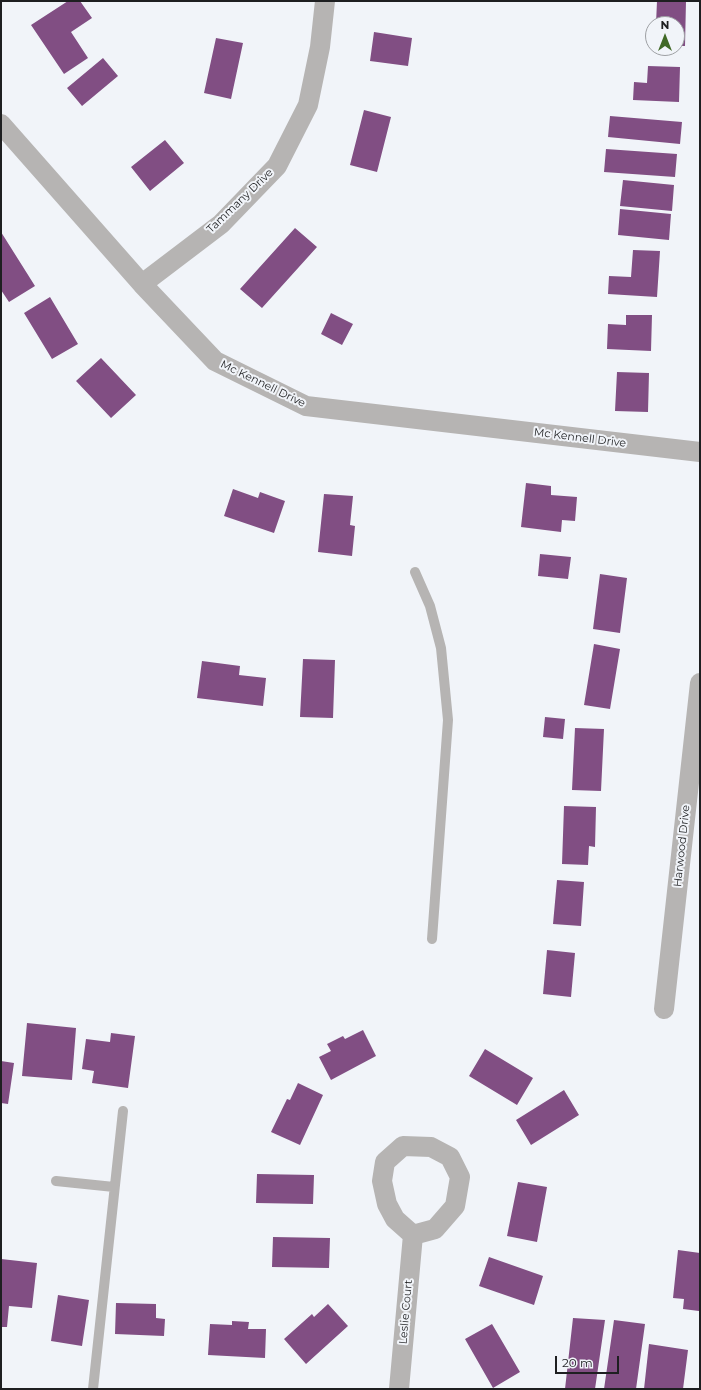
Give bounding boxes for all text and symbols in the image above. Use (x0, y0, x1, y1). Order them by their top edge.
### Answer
north arrow (645, 16, 685, 56)
text: N (661, 18, 669, 32)
street label: Tammany Drive (204, 166, 276, 236)
street label: Mc Kennell Drive (218, 358, 308, 410)
street label: Mc Kennell Drive (533, 426, 627, 450)
street label: Harwood Drive (671, 804, 693, 888)
street label: Leslie Court (397, 1279, 415, 1345)
scale bar (557, 1348, 621, 1374)
text: 20 m (562, 1355, 593, 1370)

